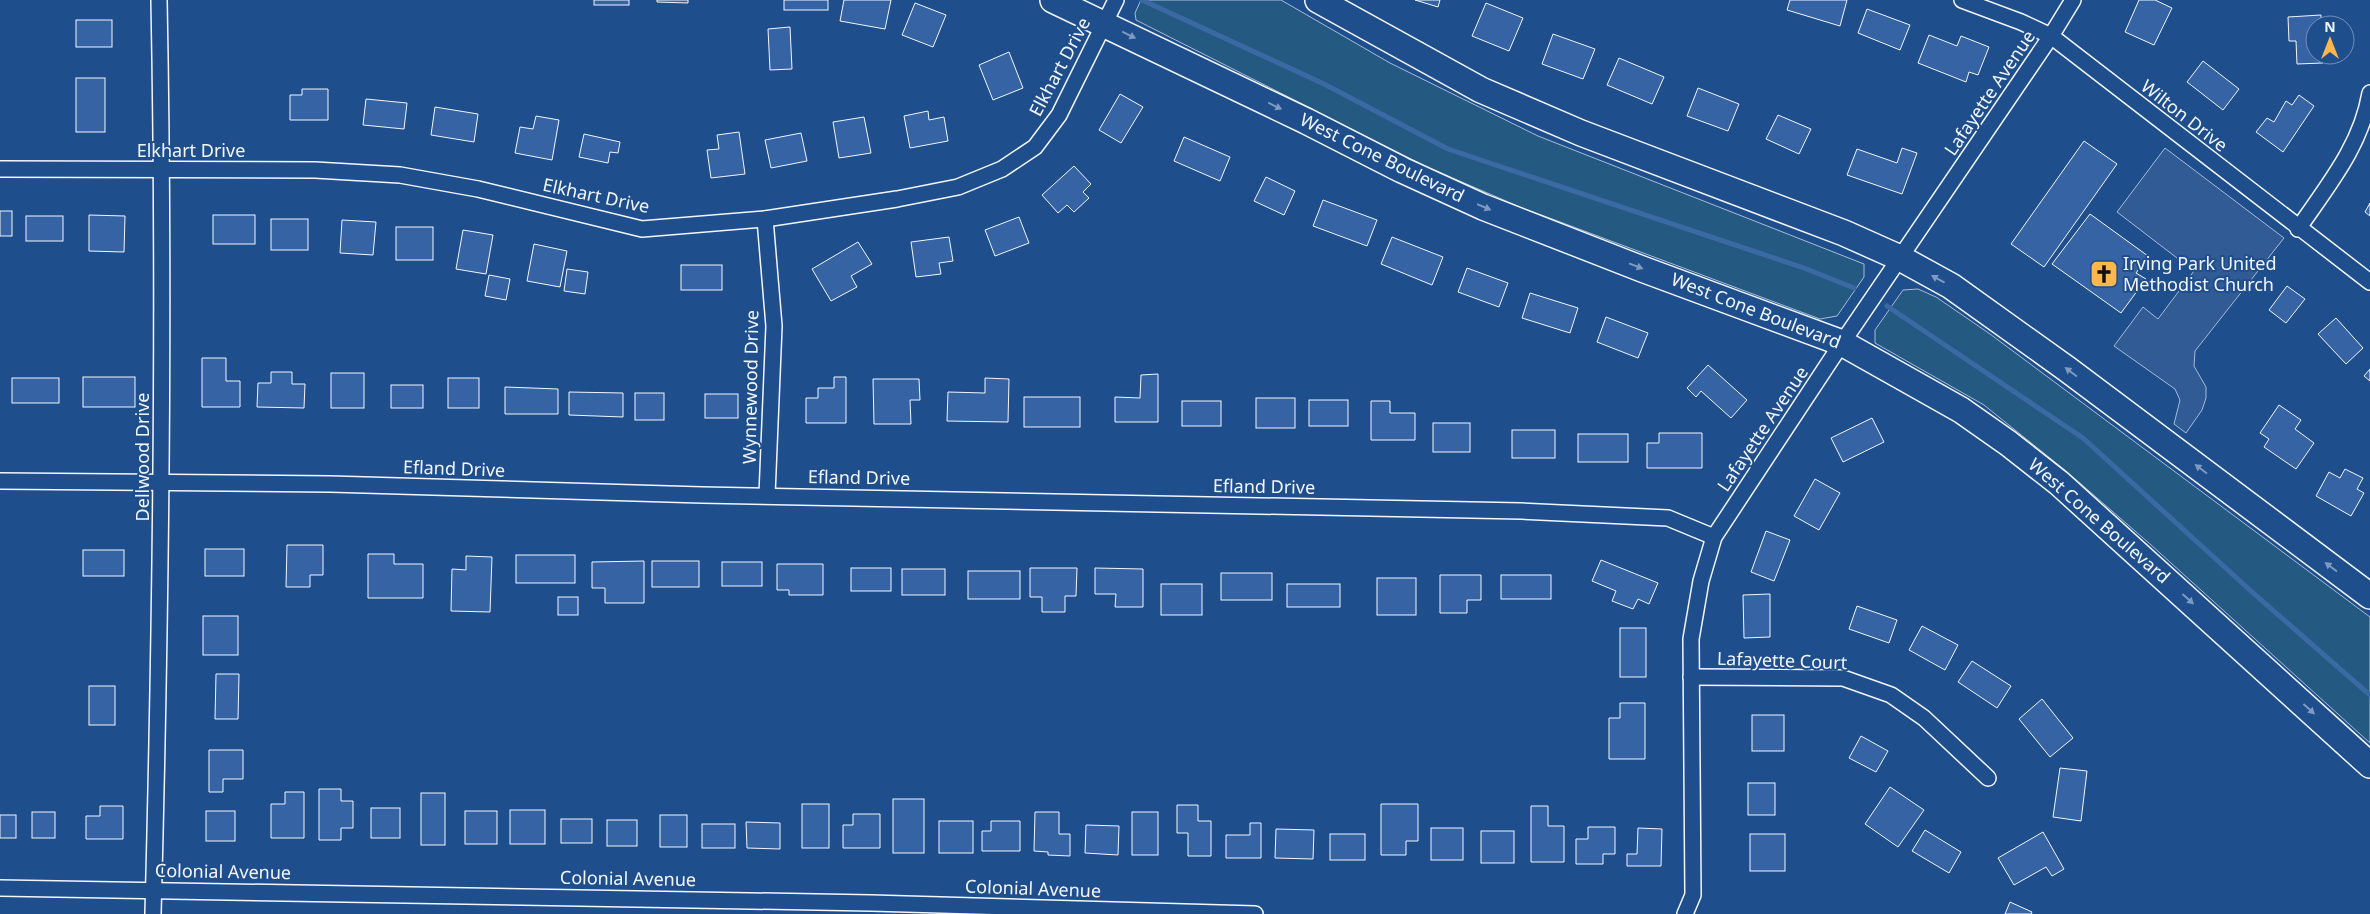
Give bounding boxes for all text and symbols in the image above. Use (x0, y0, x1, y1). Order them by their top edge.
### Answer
street label: Elkhart Drive (1023, 13, 1095, 120)
north arrow (2305, 15, 2355, 65)
text: N (2324, 17, 2336, 36)
street label: Lafayette Avenue (1938, 25, 2040, 160)
one-way arrow (1122, 31, 1136, 39)
street label: Wilton Drive (2136, 74, 2233, 157)
one-way arrow (1268, 102, 1282, 110)
street label: West Cone Boulevard (1296, 107, 1469, 207)
street label: Elkhart Drive (137, 138, 245, 162)
street label: Elkhart Drive (541, 172, 652, 218)
one-way arrow (1477, 203, 1492, 211)
place label: Irving Park United Methodist Church (2123, 251, 2277, 296)
church icon: Irving Park United Methodist Church (2089, 259, 2119, 289)
one-way arrow (1628, 263, 1643, 270)
street label: West Cone Boulevard (1668, 267, 1845, 354)
one-way arrow (1931, 275, 1945, 283)
street label: Wynnewood Drive (737, 310, 763, 464)
street label: Lafayette Avenue (1711, 361, 1813, 496)
one-way arrow (2064, 367, 2078, 377)
street label: Dellwood Drive (130, 393, 154, 521)
street label: West Cone Boulevard (2024, 452, 2175, 588)
street label: Efland Drive (402, 454, 506, 482)
street label: Efland Drive (808, 464, 910, 490)
one-way arrow (2195, 464, 2208, 475)
street label: Efland Drive (1213, 473, 1315, 499)
one-way arrow (2324, 562, 2338, 572)
one-way arrow (2182, 593, 2194, 605)
street label: Lafayette Court (1716, 646, 1848, 674)
one-way arrow (2302, 703, 2314, 715)
street label: Colonial Avenue (155, 858, 291, 884)
street label: Colonial Avenue (560, 865, 696, 891)
street label: Colonial Avenue (965, 874, 1102, 902)

